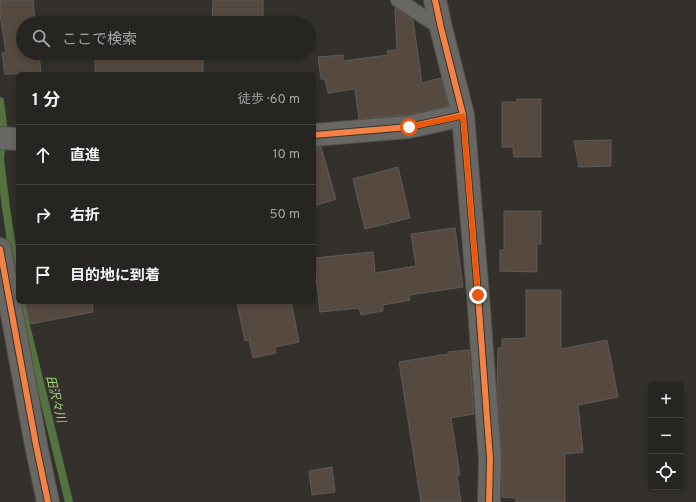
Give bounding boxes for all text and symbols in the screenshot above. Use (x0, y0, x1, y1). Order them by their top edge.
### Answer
search box (16, 16, 316, 60)
icon: search (30, 27, 52, 49)
text: ここで検索 (62, 31, 137, 50)
text: 1 分 (32, 90, 60, 112)
text: 徒歩 · 60 m (238, 92, 300, 108)
route start (400, 118, 418, 136)
icon: ahead (32, 144, 54, 166)
text: 直進 (70, 147, 100, 166)
text: 10 m (273, 147, 300, 163)
icon: right (32, 204, 54, 226)
text: 右折 (70, 207, 100, 226)
text: 50 m (270, 207, 300, 223)
icon: arrive (32, 264, 54, 286)
text: 目的地に到着 (70, 267, 160, 286)
route end (469, 286, 487, 304)
water label: 田沢々川 (41, 374, 69, 426)
map controls (648, 382, 684, 490)
button: + (648, 382, 684, 418)
button: − (648, 418, 684, 454)
button: locate (648, 454, 684, 490)

